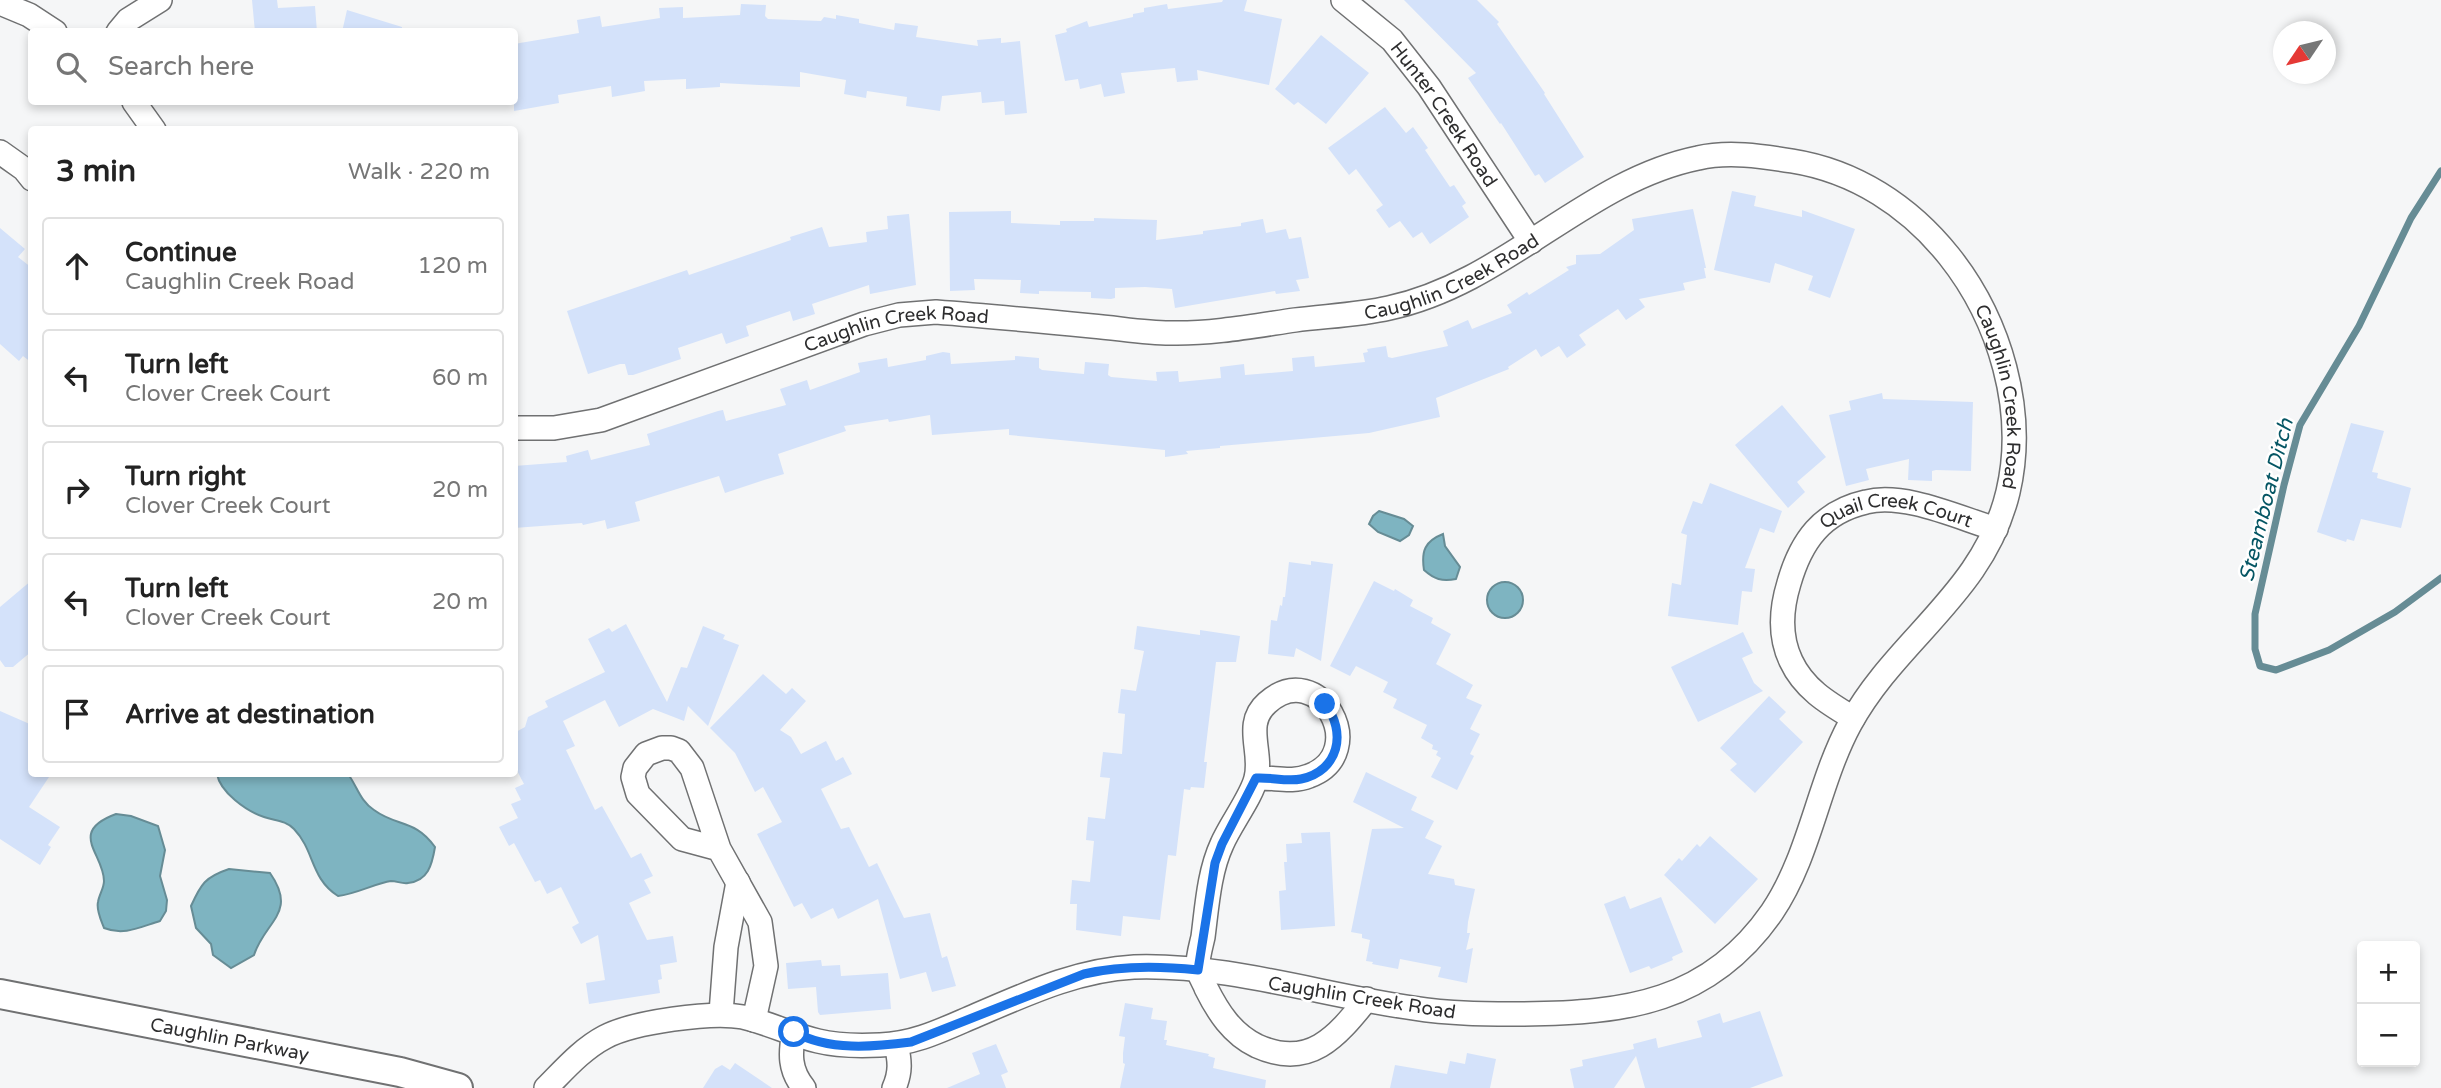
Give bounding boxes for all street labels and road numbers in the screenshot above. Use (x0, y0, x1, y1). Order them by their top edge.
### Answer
street label: Hunter Creek Road (1386, 38, 1502, 191)
street label: Caughlin Creek Road (1363, 229, 1543, 324)
street label: Caughlin Creek Road (1970, 301, 2024, 491)
street label: Caughlin Creek Road (801, 302, 990, 357)
street label: Quail Creek Court (1818, 514, 1978, 542)
street label: Caughlin Creek Road (1267, 972, 1457, 1024)
street label: Caughlin Parkway (148, 1014, 311, 1066)

